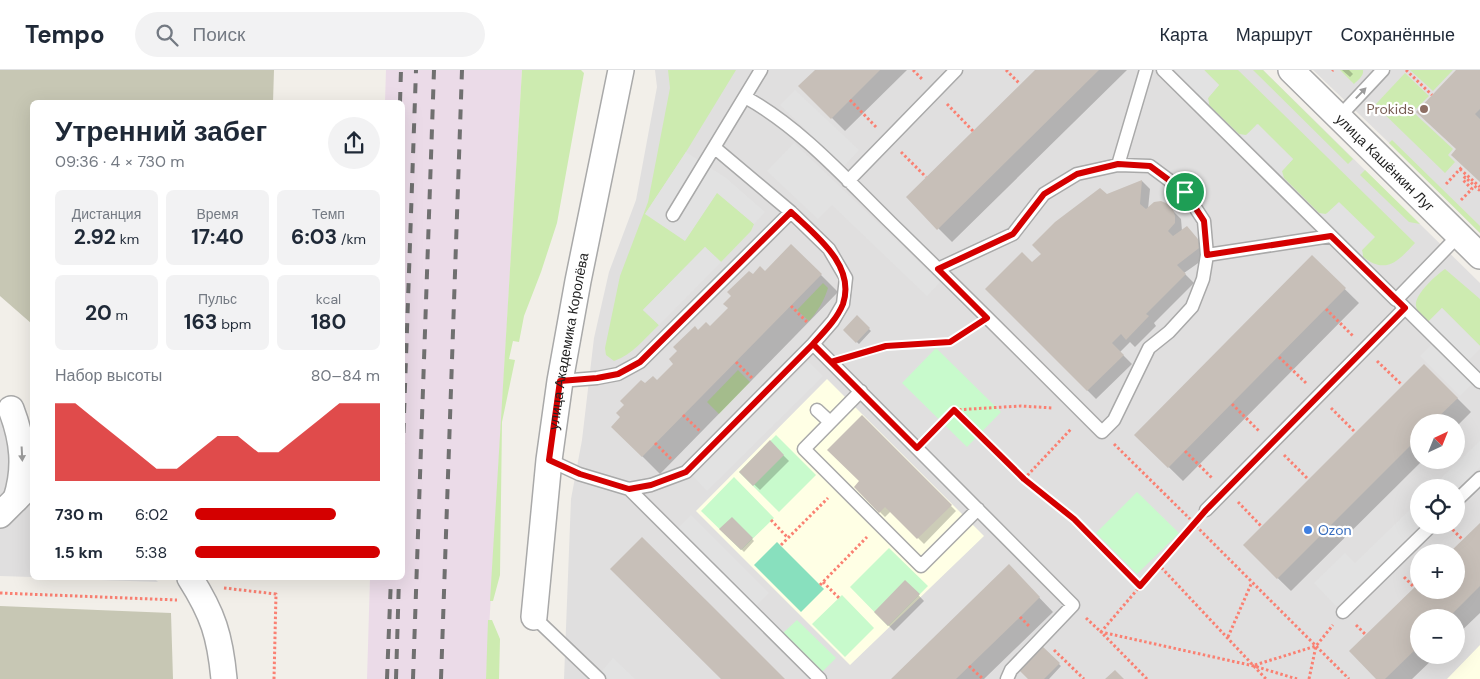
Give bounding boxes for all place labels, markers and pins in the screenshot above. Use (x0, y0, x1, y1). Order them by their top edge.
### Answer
place label: Prokids (1366, 100, 1414, 118)
marker: Prokids (1418, 103, 1430, 115)
pin (1164, 171, 1206, 213)
place label: Ozon (1318, 521, 1352, 539)
marker: Ozon (1302, 524, 1314, 536)

